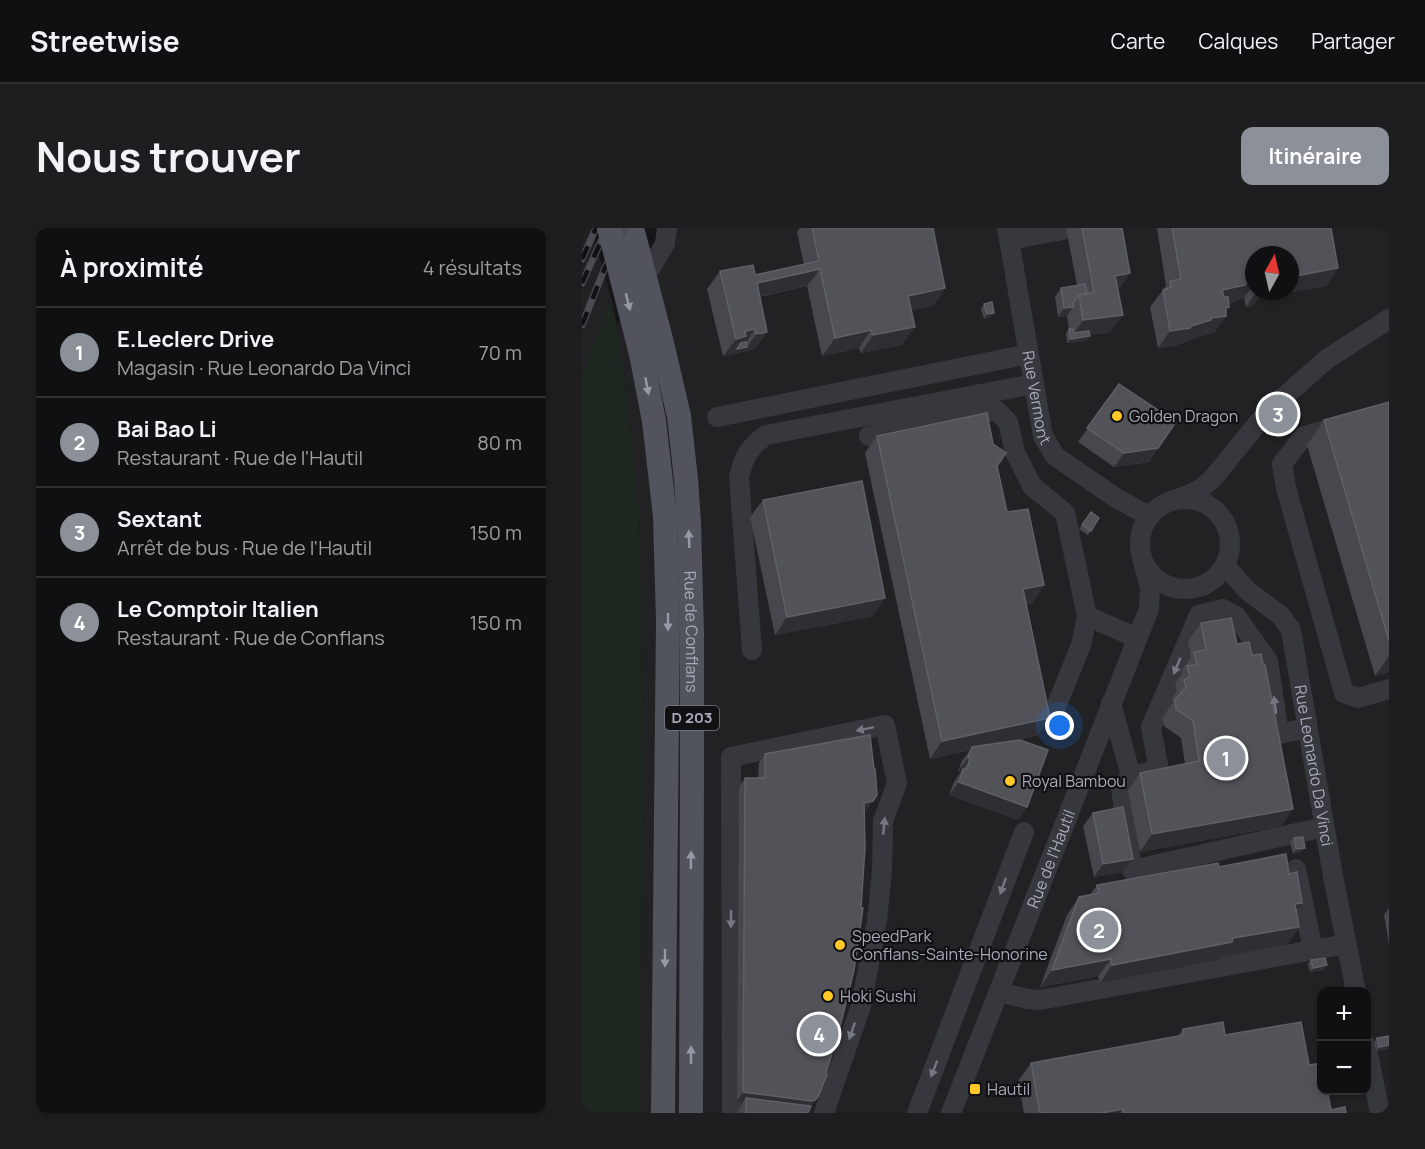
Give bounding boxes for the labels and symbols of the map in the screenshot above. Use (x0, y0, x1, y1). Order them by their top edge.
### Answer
north arrow (1245, 246, 1299, 300)
one-way arrow (623, 293, 633, 311)
street label: Rue Vermont (1017, 349, 1057, 449)
one-way arrow (643, 377, 652, 396)
pin: 3 (1258, 392, 1298, 436)
place label: Golden Dragon (1129, 405, 1238, 427)
marker: Golden Dragon (1110, 409, 1124, 423)
one-way arrow (685, 529, 694, 548)
street label: Rue de Conflans (679, 571, 703, 692)
one-way arrow (663, 612, 673, 631)
one-way arrow (1172, 657, 1181, 675)
street label: Rue Leonardo Da Vinci (1290, 683, 1339, 848)
one-way arrow (1270, 696, 1279, 715)
road number: D 203 (665, 706, 719, 730)
your location (1045, 711, 1074, 740)
one-way arrow (856, 725, 875, 734)
pin: 1 (1206, 736, 1246, 780)
place label: Royal Bambou (1022, 770, 1126, 792)
marker: Royal Bambou (1003, 774, 1017, 788)
street label: Rue de l'Hautil (1022, 806, 1080, 911)
one-way arrow (879, 816, 889, 835)
one-way arrow (687, 850, 696, 869)
one-way arrow (997, 877, 1007, 895)
pin: 2 (1080, 908, 1118, 952)
one-way arrow (726, 910, 736, 929)
place label: SpeedPark Conflans-Sainte-Honorine (852, 925, 1048, 965)
marker: SpeedPark Conflans-Sainte-Honorine (833, 938, 847, 952)
one-way arrow (660, 948, 670, 967)
place label: Hoki Sushi (840, 985, 916, 1007)
marker: Hoki Sushi (821, 989, 835, 1003)
pin: 4 (800, 1012, 838, 1056)
one-way arrow (847, 1022, 857, 1040)
one-way arrow (686, 1045, 696, 1064)
one-way arrow (928, 1060, 938, 1078)
place label: Hautil (987, 1078, 1030, 1100)
marker: Hautil (968, 1082, 982, 1096)

